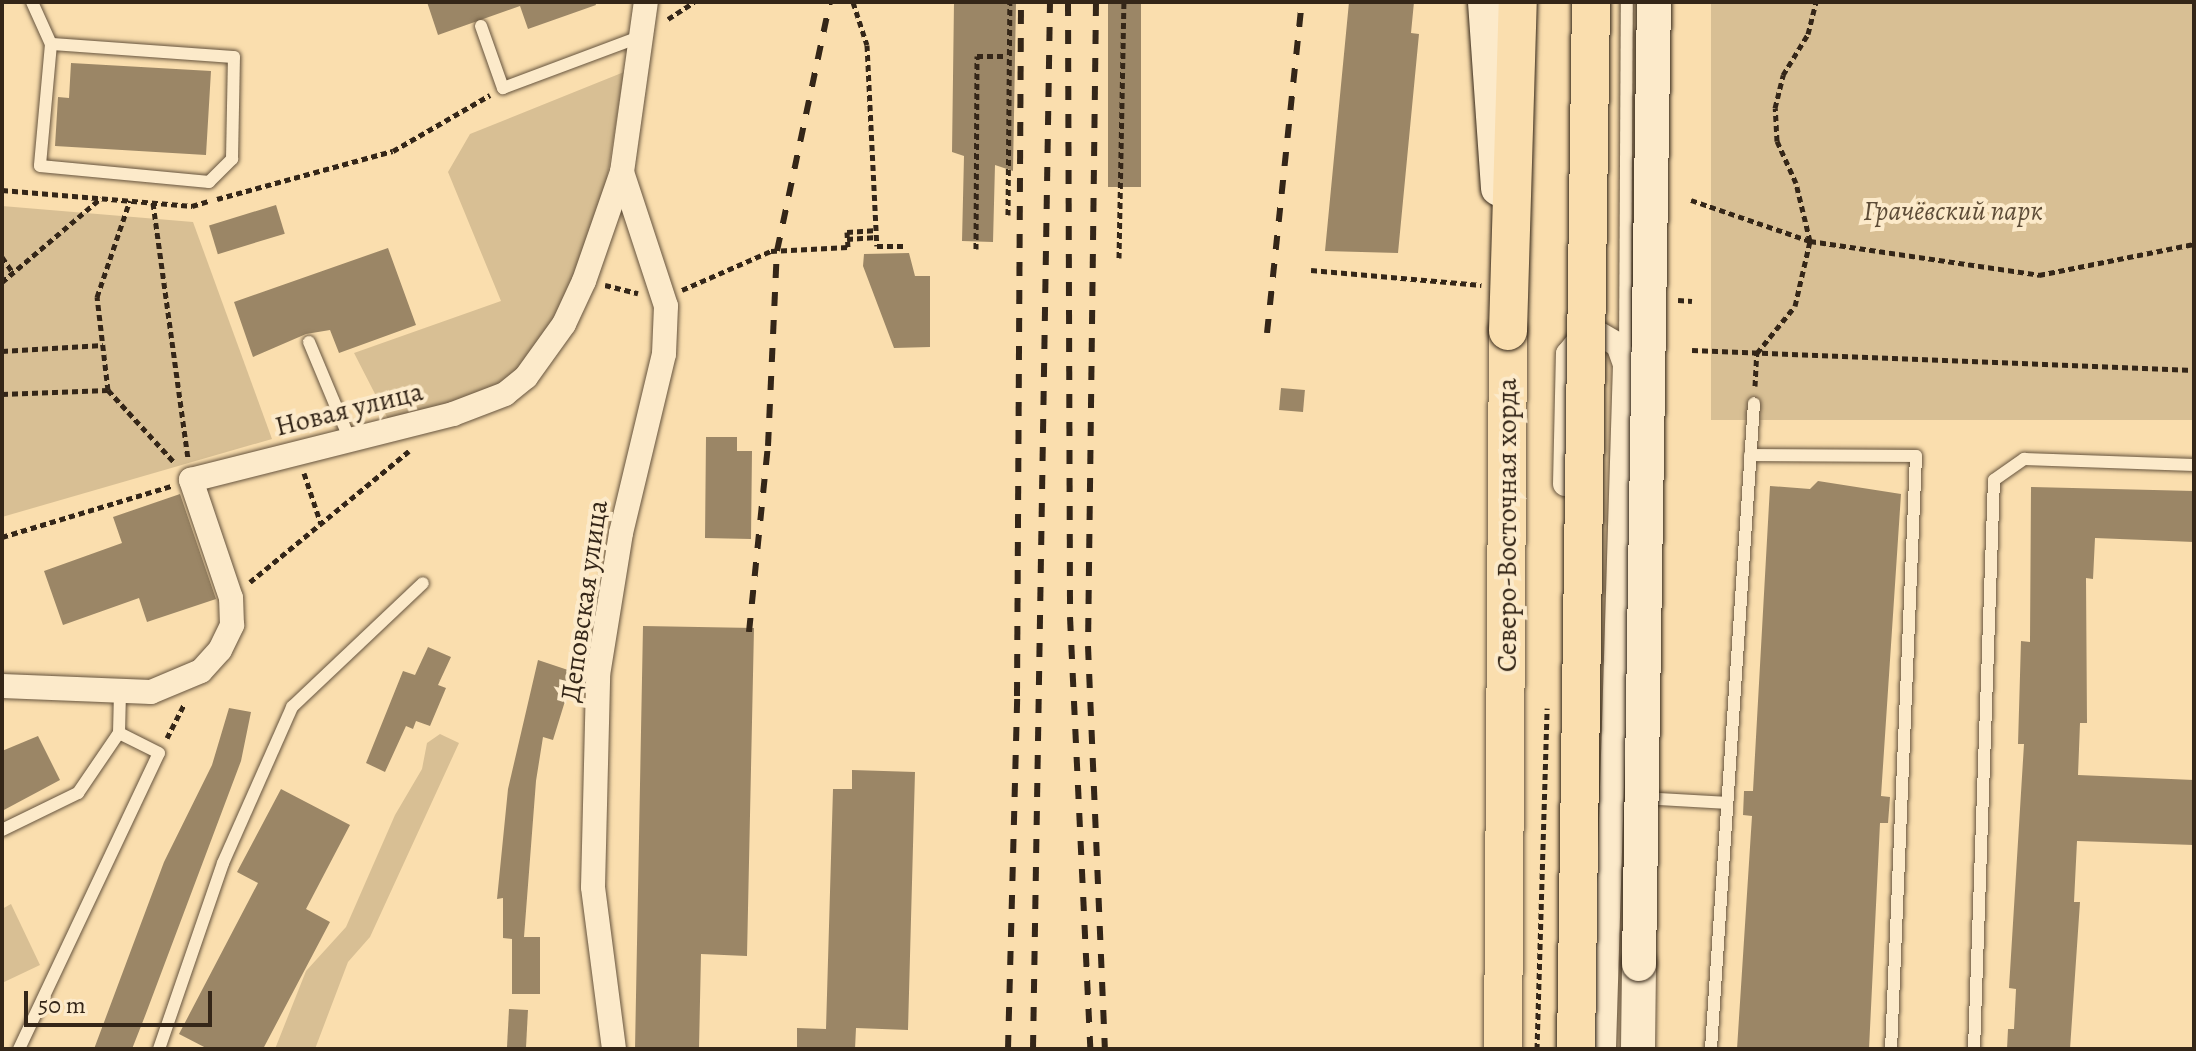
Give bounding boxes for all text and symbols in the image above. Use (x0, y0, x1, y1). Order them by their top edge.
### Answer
park label: Грачёвский парк (1863, 194, 2043, 228)
street label: Новая улица (271, 374, 427, 444)
street label: Северо-Восточная хорда (1490, 378, 1524, 672)
street label: Деповская улица (553, 498, 615, 704)
scale bar (28, 975, 216, 1025)
text: 50 m (38, 989, 86, 1021)

